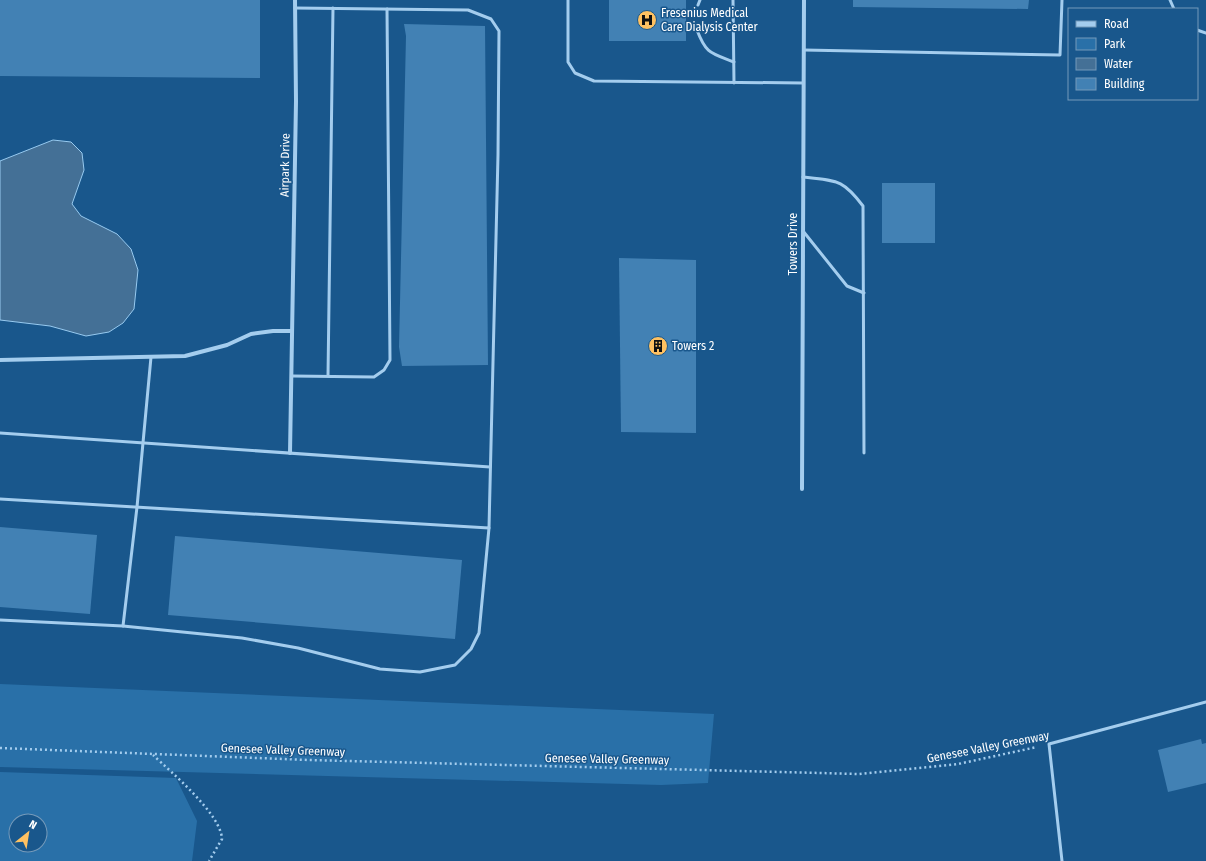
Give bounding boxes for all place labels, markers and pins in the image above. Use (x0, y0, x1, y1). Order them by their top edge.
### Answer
place label: Fresenius Medical Care Dialysis Center (661, 6, 758, 34)
hospital icon: Fresenius Medical Care Dialysis Center (636, 9, 658, 31)
building icon: Towers 2 (647, 335, 669, 357)
place label: Towers 2 (672, 339, 714, 353)

